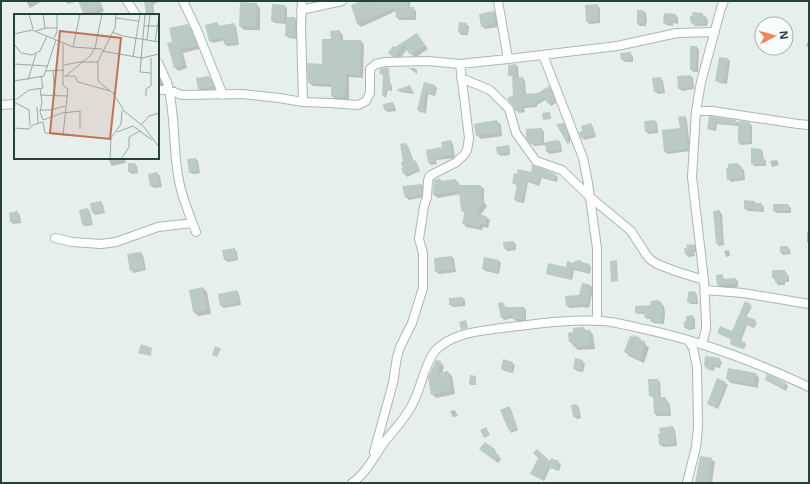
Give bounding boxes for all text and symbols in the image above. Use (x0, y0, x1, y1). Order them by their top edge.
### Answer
inset map (14, 14, 159, 159)
north arrow (754, 16, 794, 56)
text: N (777, 30, 792, 40)

